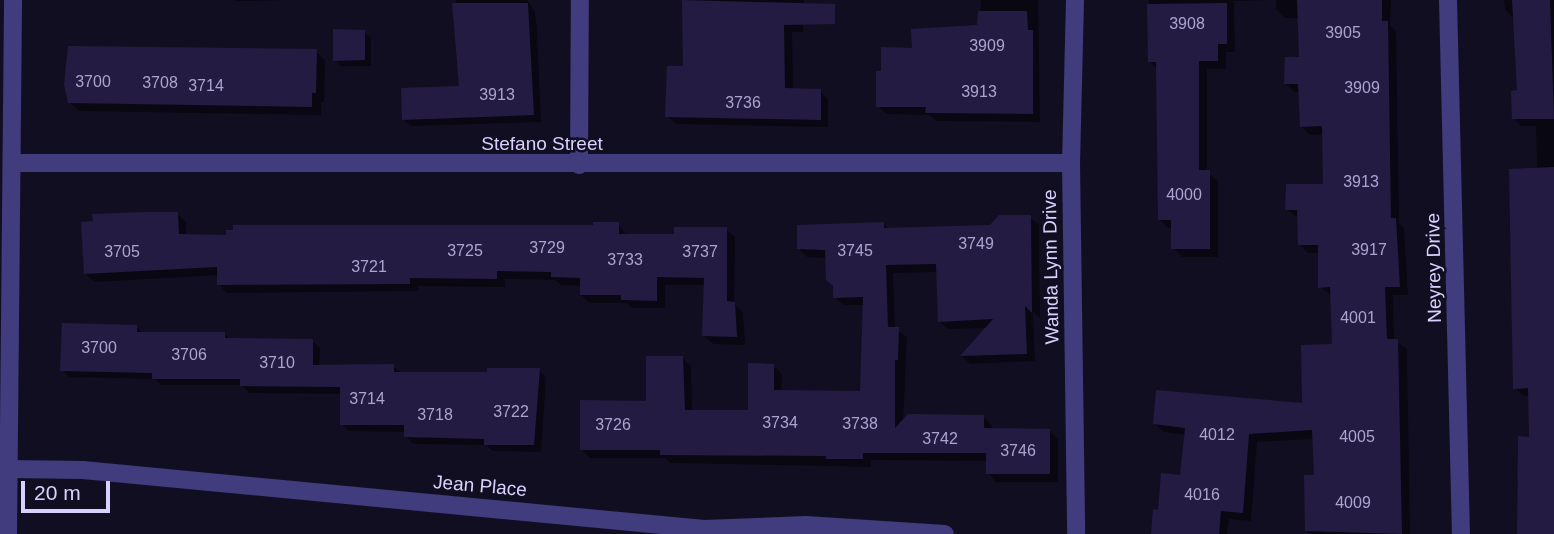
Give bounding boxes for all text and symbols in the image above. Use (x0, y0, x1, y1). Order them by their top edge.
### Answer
house number: 3908 (1169, 14, 1205, 34)
house number: 3905 (1325, 23, 1361, 43)
house number: 3909 (969, 36, 1005, 56)
house number: 3700 (75, 72, 111, 92)
house number: 3708 (142, 73, 178, 93)
house number: 3714 (188, 76, 224, 96)
house number: 3909 (1344, 78, 1380, 98)
house number: 3913 (961, 82, 997, 102)
house number: 3913 (479, 85, 515, 105)
house number: 3736 (725, 93, 761, 113)
street label: Stefano Street (481, 133, 603, 155)
house number: 3913 (1343, 172, 1379, 192)
house number: 4000 (1166, 185, 1202, 205)
street label: Wanda Lynn Drive (1038, 189, 1064, 345)
street label: Neyrey Drive (1422, 213, 1446, 323)
house number: 3749 (958, 234, 994, 254)
house number: 3729 (529, 238, 565, 258)
house number: 3917 (1351, 240, 1387, 260)
house number: 3725 (447, 241, 483, 261)
house number: 3745 (837, 241, 873, 261)
house number: 3705 (104, 242, 140, 262)
house number: 3737 (682, 242, 718, 262)
house number: 3733 (607, 250, 643, 270)
house number: 3721 (351, 257, 387, 277)
house number: 4001 (1340, 308, 1376, 328)
house number: 3700 (81, 338, 117, 358)
house number: 3706 (171, 345, 207, 365)
house number: 3710 (259, 353, 295, 373)
house number: 3714 (349, 389, 385, 409)
house number: 3722 (493, 402, 529, 422)
house number: 3718 (417, 405, 453, 425)
house number: 3734 (762, 413, 798, 433)
house number: 3738 (842, 414, 878, 434)
house number: 3726 (595, 415, 631, 435)
house number: 4012 (1199, 425, 1235, 445)
house number: 4005 (1339, 427, 1375, 447)
house number: 3742 (922, 429, 958, 449)
house number: 3746 (1000, 441, 1036, 461)
scale bar (24, 468, 114, 512)
street label: Jean Place (432, 471, 528, 501)
text: 20 m (34, 481, 81, 504)
house number: 4016 (1184, 485, 1220, 505)
house number: 4009 (1335, 493, 1371, 513)

